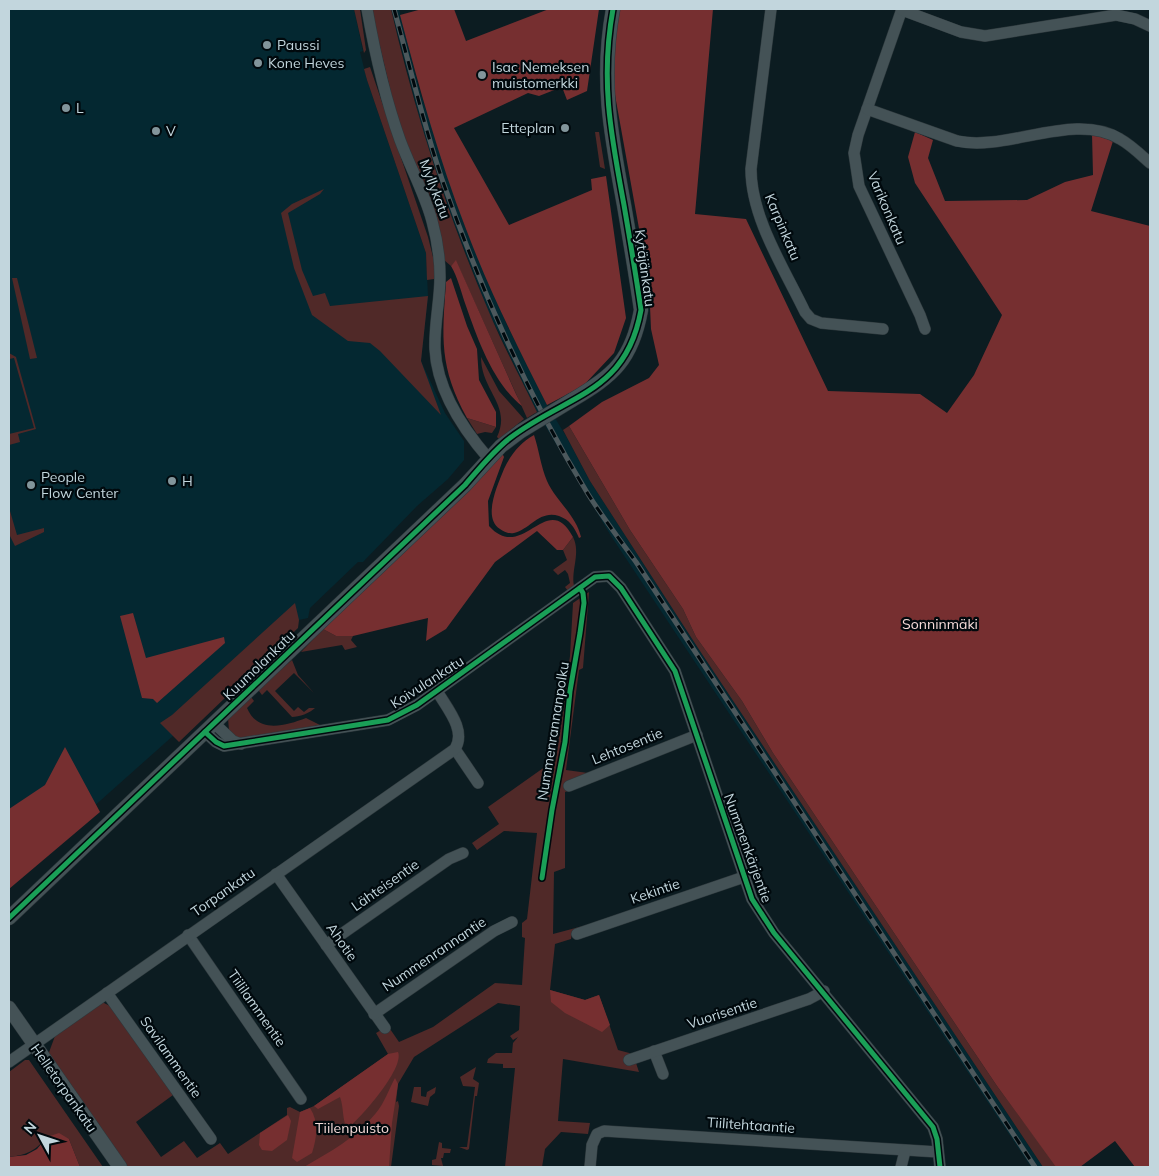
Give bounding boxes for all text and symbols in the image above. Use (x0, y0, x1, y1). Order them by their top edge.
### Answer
place label: Paussi (277, 36, 319, 54)
marker: Paussi (261, 39, 273, 51)
place label: Kone Heves (268, 54, 344, 72)
marker: Kone Heves (252, 57, 264, 69)
place label: Isac Nemeksen muistomerkki (492, 58, 589, 92)
marker: Isac Nemeksen muistomerkki (476, 69, 488, 81)
place label: L (76, 99, 84, 117)
marker: L (60, 102, 72, 114)
place label: Etteplan (501, 119, 555, 137)
place label: V (166, 122, 176, 140)
marker: Etteplan (559, 122, 571, 134)
marker: V (150, 125, 162, 137)
street label: Myllykatu (415, 157, 455, 221)
street label: Varikonkatu (864, 169, 910, 247)
street label: Karpinkatu (761, 191, 805, 263)
street label: Kytäjänkatu (631, 228, 659, 308)
place label: People Flow Center (41, 468, 119, 502)
place label: H (182, 472, 193, 490)
marker: H (166, 475, 178, 487)
marker: People Flow Center (25, 479, 37, 491)
park label: Sonninmäki (902, 615, 978, 633)
street label: Kuumolankatu (219, 626, 299, 704)
street label: Koivulankatu (387, 652, 467, 712)
street label: Nummenrannanpolku (533, 660, 573, 802)
street label: Lehtosentie (589, 724, 665, 768)
street label: Nummenkärjentie (720, 791, 776, 905)
street label: Lähteisentie (348, 855, 422, 915)
street label: Torpankatu (188, 863, 258, 921)
street label: Kekintie (628, 874, 682, 908)
street label: Nummenrannantie (379, 913, 489, 995)
street label: Ahotie (323, 920, 361, 964)
street label: Tiililammentie (224, 966, 290, 1050)
street label: Vuorisentie (685, 993, 759, 1033)
street label: Savilammentie (136, 1013, 206, 1101)
street label: Helletorpankatu (27, 1040, 101, 1136)
north arrow (15, 1111, 65, 1161)
street label: Tiilitehtaantie (706, 1113, 796, 1137)
text: N (20, 1118, 40, 1137)
park label: Tiilenpuisto (315, 1119, 389, 1137)

